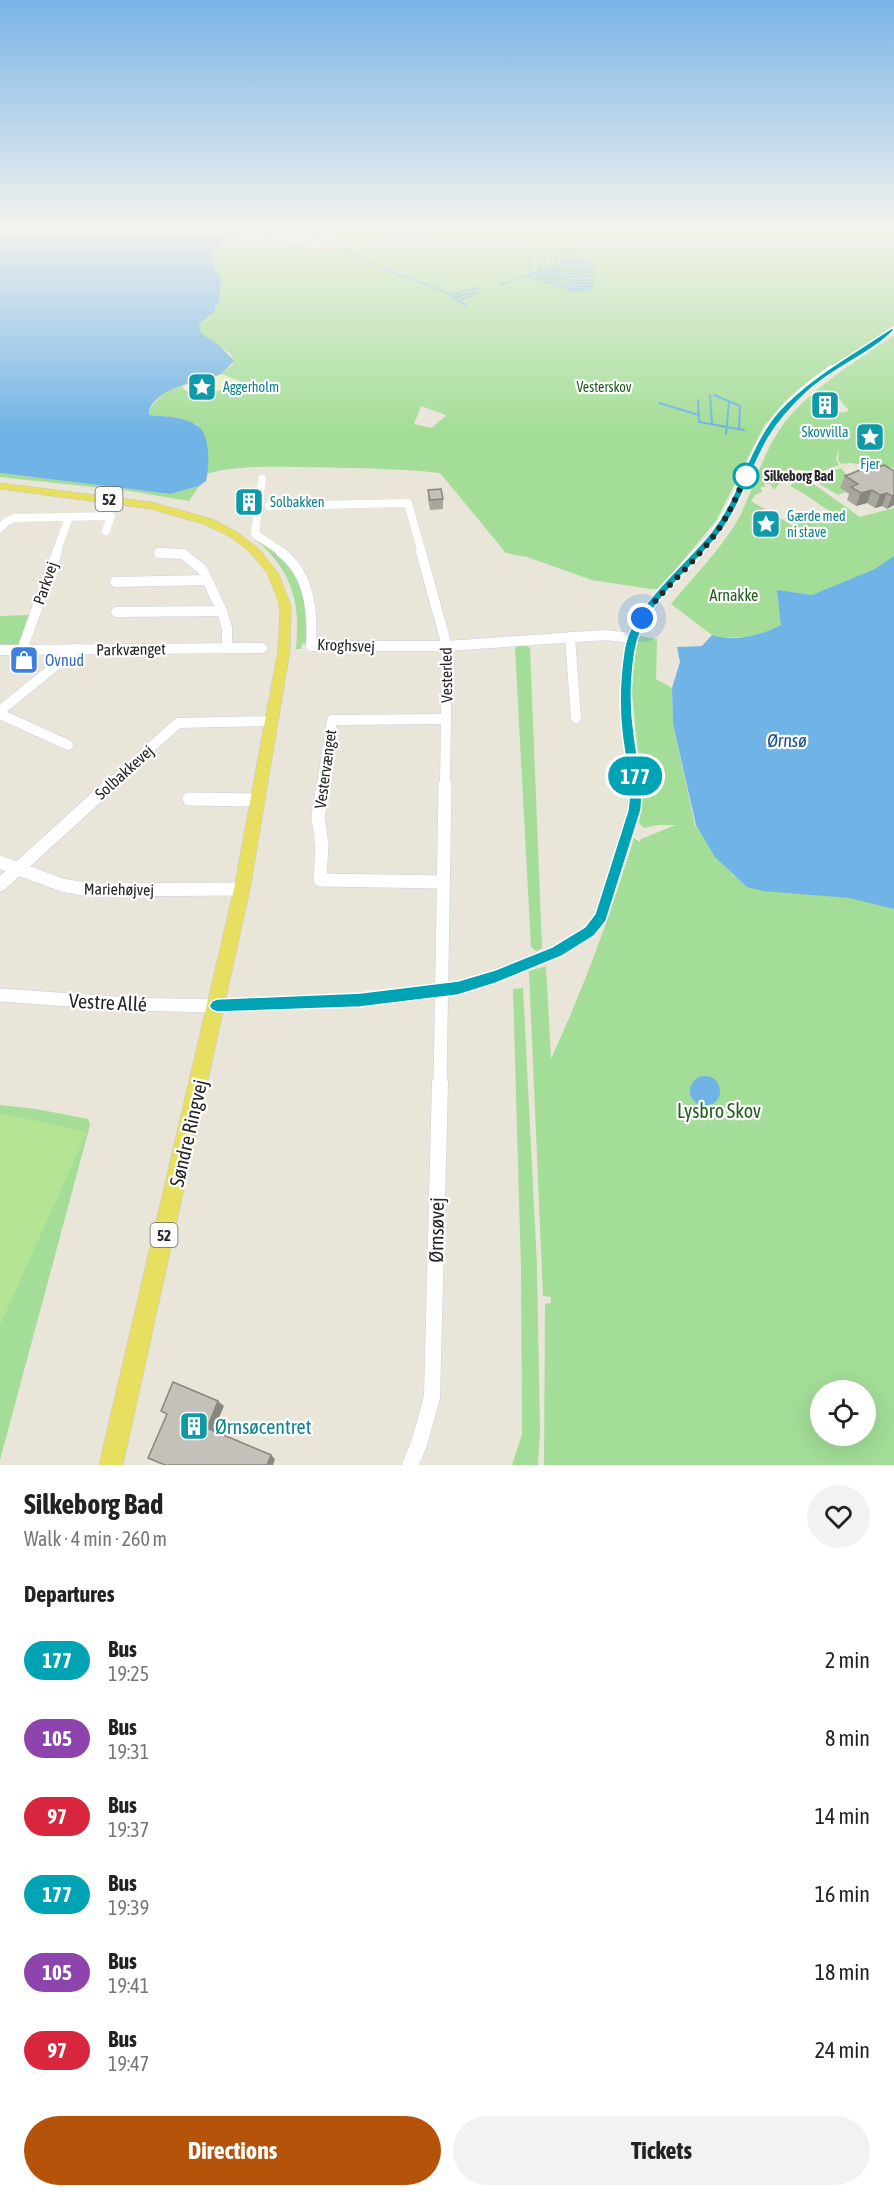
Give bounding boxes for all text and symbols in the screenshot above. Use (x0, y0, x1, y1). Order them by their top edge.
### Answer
place icon: Aggerholm (186, 371, 218, 403)
place label: Aggerholm (223, 379, 279, 395)
park label: Vesterskov (576, 379, 632, 395)
building icon: Skovvilla (809, 389, 841, 421)
place icon: Fjer (854, 421, 886, 453)
place label: Skovvilla (802, 424, 848, 440)
place label: Fjer (860, 456, 881, 472)
marker: Silkeborg Bad (733, 463, 759, 489)
place label: Silkeborg Bad (764, 468, 834, 484)
building icon: Solbakken (233, 486, 265, 518)
road number: 52 (96, 487, 122, 511)
place label: Solbakken (270, 494, 325, 510)
place icon: Gærde med ni stave (750, 508, 782, 540)
place label: Gærde med ni stave (787, 508, 846, 540)
street label: Parkvej (29, 559, 62, 607)
park label: Arnakke (710, 586, 758, 604)
your location (627, 603, 657, 633)
street label: Kroghsvej (317, 635, 375, 656)
street label: Parkvænget (96, 639, 166, 660)
shop icon: Ovnud (8, 644, 40, 676)
street label: Vesterled (437, 647, 455, 703)
place label: Ovnud (45, 651, 84, 669)
street label: Vestervænget (311, 728, 341, 810)
water label: Ørnsø (767, 730, 807, 751)
street label: Solbakkevej (91, 741, 157, 803)
line badge: 177 (600, 756, 670, 796)
text: 177 (620, 764, 650, 788)
street label: Mariehøjvej (84, 879, 154, 900)
street label: Vestre Allé (68, 988, 148, 1016)
street label: Søndre Ringvej (164, 1077, 212, 1189)
park label: Lysbro Skov (677, 1099, 761, 1122)
street label: Ørnsøvej (424, 1197, 448, 1263)
road number: 52 (150, 1223, 178, 1247)
map controls (810, 1380, 876, 1446)
button: locate (810, 1380, 876, 1446)
building icon: Ørnsøcentret (178, 1410, 210, 1442)
place label: Ørnsøcentret (215, 1415, 312, 1438)
button: heart (807, 1485, 870, 1548)
text: Silkeborg Bad (24, 1488, 163, 1520)
text: Walk · 4 min · 260 m (24, 1527, 167, 1550)
text: Departures (24, 1581, 114, 1607)
text: Bus (108, 1636, 137, 1662)
text: 2 min (825, 1647, 870, 1673)
text: 177 (42, 1648, 72, 1672)
text: 19:25 (108, 1662, 149, 1685)
text: Bus (108, 1714, 137, 1740)
text: 8 min (825, 1725, 870, 1751)
text: 105 (42, 1726, 72, 1750)
text: 19:31 (108, 1740, 149, 1763)
text: Bus (108, 1792, 137, 1818)
text: 14 min (815, 1803, 870, 1829)
text: 97 (47, 1804, 67, 1828)
text: 19:37 (108, 1818, 149, 1841)
text: Bus (108, 1870, 137, 1896)
text: 16 min (815, 1881, 870, 1907)
text: 177 (42, 1882, 72, 1906)
text: 19:39 (108, 1896, 149, 1919)
text: Bus (108, 1948, 137, 1974)
text: 18 min (815, 1959, 870, 1985)
text: 105 (42, 1960, 72, 1984)
text: 19:41 (108, 1974, 149, 1997)
text: Bus (108, 2026, 137, 2052)
text: 24 min (815, 2037, 870, 2063)
text: 97 (47, 2038, 67, 2062)
text: 19:47 (108, 2052, 149, 2075)
button: Directions (24, 2116, 441, 2185)
button: Tickets (453, 2116, 870, 2185)

